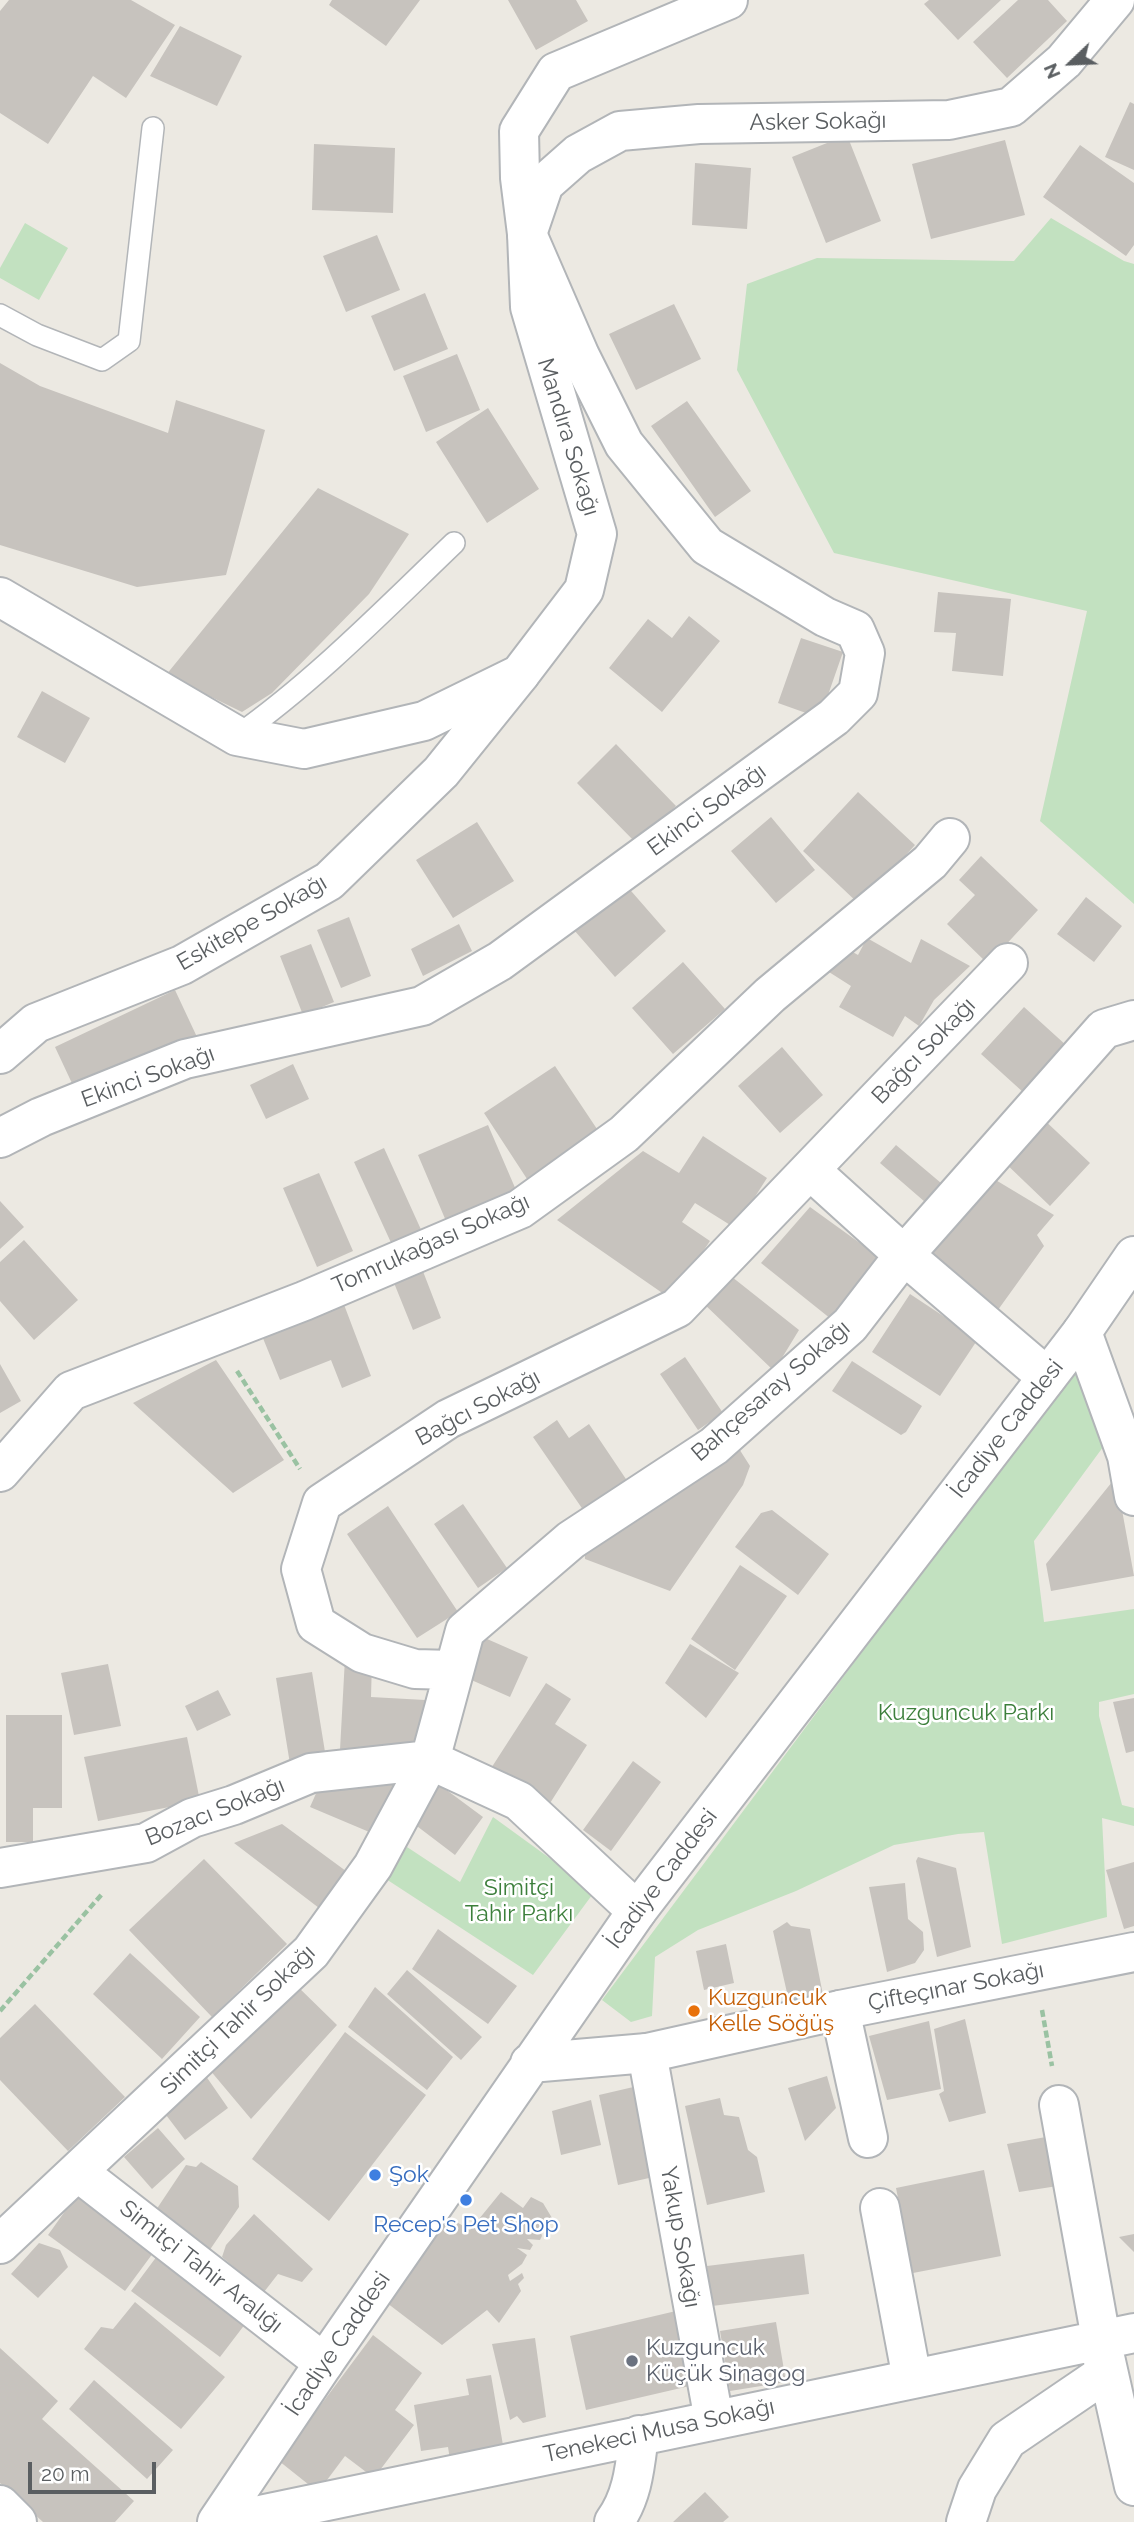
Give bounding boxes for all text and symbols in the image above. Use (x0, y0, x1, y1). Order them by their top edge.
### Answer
north arrow (1036, 28, 1106, 98)
text: N (1039, 60, 1065, 82)
street label: Asker Sokağı (749, 107, 887, 137)
street label: Mandıra Sokağı (531, 355, 605, 519)
street label: Ekinci Sokağı (642, 758, 772, 862)
street label: Eskitepe Sokağı (172, 869, 332, 977)
street label: Bağcı Sokağı (866, 992, 982, 1110)
street label: Ekinci Sokağı (78, 1040, 218, 1114)
street label: Tomrukağası Sokağı (328, 1188, 534, 1300)
street label: Bahçesaray Sokağı (686, 1315, 856, 1467)
street label: İcadiye Caddesi (944, 1354, 1070, 1504)
street label: Bağcı Sokağı (411, 1364, 545, 1452)
park label: Kuzguncuk Parkı (878, 1699, 1054, 1727)
street label: Bozacı Sokağı (141, 1772, 289, 1852)
street label: İcadiye Caddesi (600, 1804, 724, 1954)
park label: Simitçi Tahir Parkı (465, 1874, 573, 1928)
street label: Simitçi Tahir Sokağı (155, 1939, 321, 2101)
street label: Çifteçınar Sokağı (866, 1956, 1046, 2018)
place label: Kuzguncuk Kelle Söğüş (708, 1984, 834, 2038)
marker: Kuzguncuk Kelle Söğüş (686, 2003, 702, 2019)
place label: Şok (389, 2161, 429, 2189)
street label: Yakup Sokağı (654, 2164, 706, 2310)
marker: Şok (367, 2167, 383, 2183)
marker: Recep's Pet Shop (458, 2192, 474, 2208)
street label: Simitçi Tahir Aralığı (114, 2195, 288, 2339)
place label: Recep's Pet Shop (373, 2211, 559, 2239)
street label: İcadiye Caddesi (280, 2267, 396, 2421)
place label: Kuzguncuk Küçük Sinagog (646, 2334, 805, 2388)
marker: Kuzguncuk Küçük Sinagog (624, 2353, 640, 2369)
street label: Tenekeci Musa Sokağı (541, 2393, 777, 2469)
scale bar (32, 2448, 159, 2492)
text: 20 m (41, 2461, 89, 2486)

